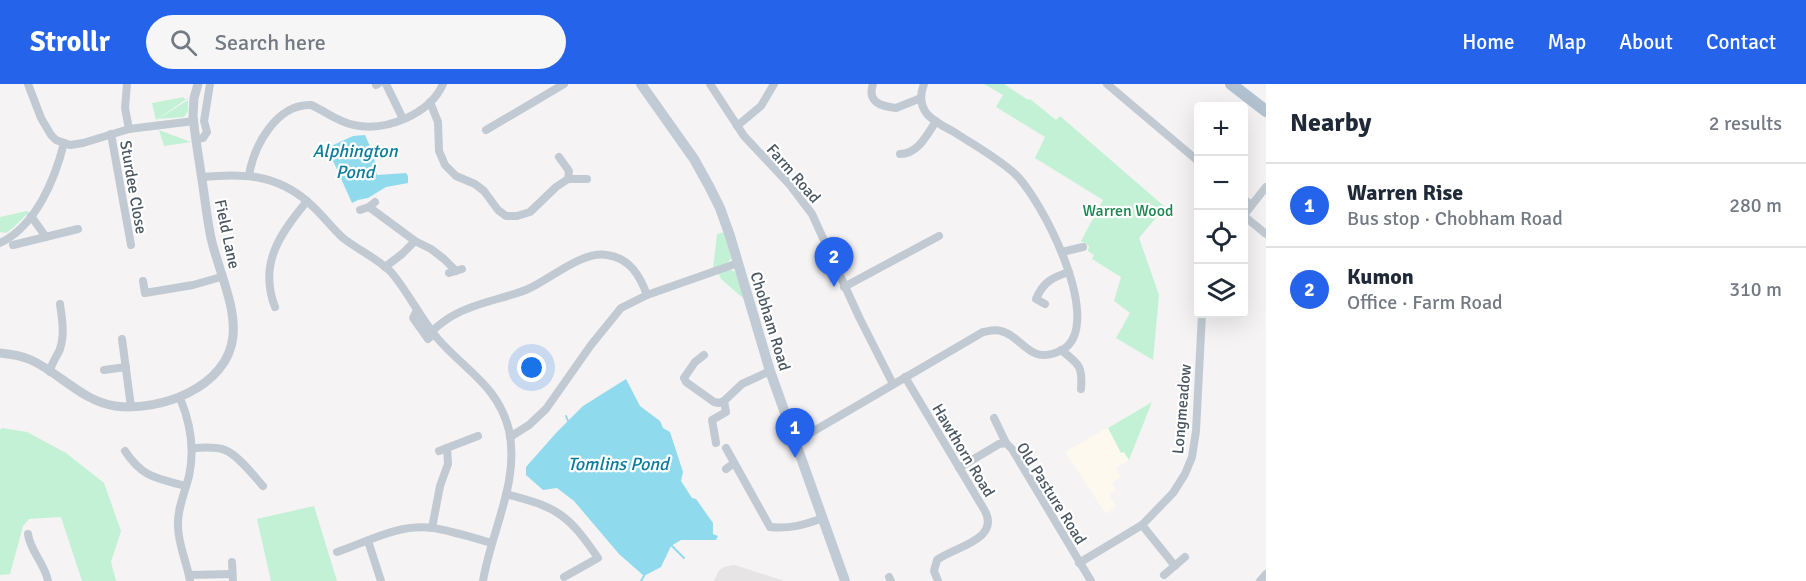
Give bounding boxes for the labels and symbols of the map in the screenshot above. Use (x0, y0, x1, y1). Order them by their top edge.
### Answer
street label: Sturdee Close (115, 139, 151, 235)
water label: Alphington Pond (313, 140, 399, 183)
street label: Farm Road (762, 140, 825, 208)
street label: Field Lane (210, 198, 244, 271)
park label: Warren Wood (1083, 201, 1173, 221)
pin: 2 (814, 238, 854, 287)
street label: Chobham Road (746, 269, 795, 373)
your location (517, 353, 546, 382)
street label: Longmeadow (1168, 363, 1196, 455)
street label: Hawthorn Road (927, 400, 999, 501)
pin: 1 (776, 408, 814, 458)
street label: Old Pasture Road (1012, 439, 1091, 548)
water label: Tomlins Pond (567, 453, 671, 475)

